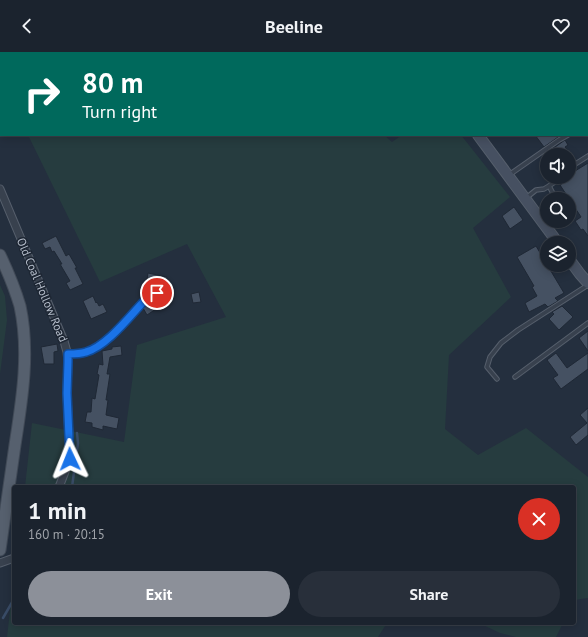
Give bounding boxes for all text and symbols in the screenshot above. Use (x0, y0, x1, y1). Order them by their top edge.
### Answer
icon: back (16, 15, 38, 37)
text: Beeline (265, 15, 323, 38)
icon: heart (550, 15, 572, 37)
text: 80 m (82, 64, 143, 101)
icon: right (16, 68, 68, 120)
text: Turn right (82, 100, 157, 123)
map controls (540, 148, 576, 272)
button: sound (540, 148, 576, 184)
button: search (540, 192, 576, 228)
street label: Old Coal Hollow Road (14, 235, 71, 344)
button: layers (540, 236, 576, 272)
pin (140, 276, 174, 310)
icon: arrive (146, 282, 168, 304)
position arrow (49, 438, 91, 480)
text: 1 min (28, 495, 87, 526)
button: close (518, 498, 560, 540)
text: 160 m · 20:15 (28, 526, 105, 543)
button: Exit (28, 571, 290, 617)
button: Share (298, 571, 560, 617)

